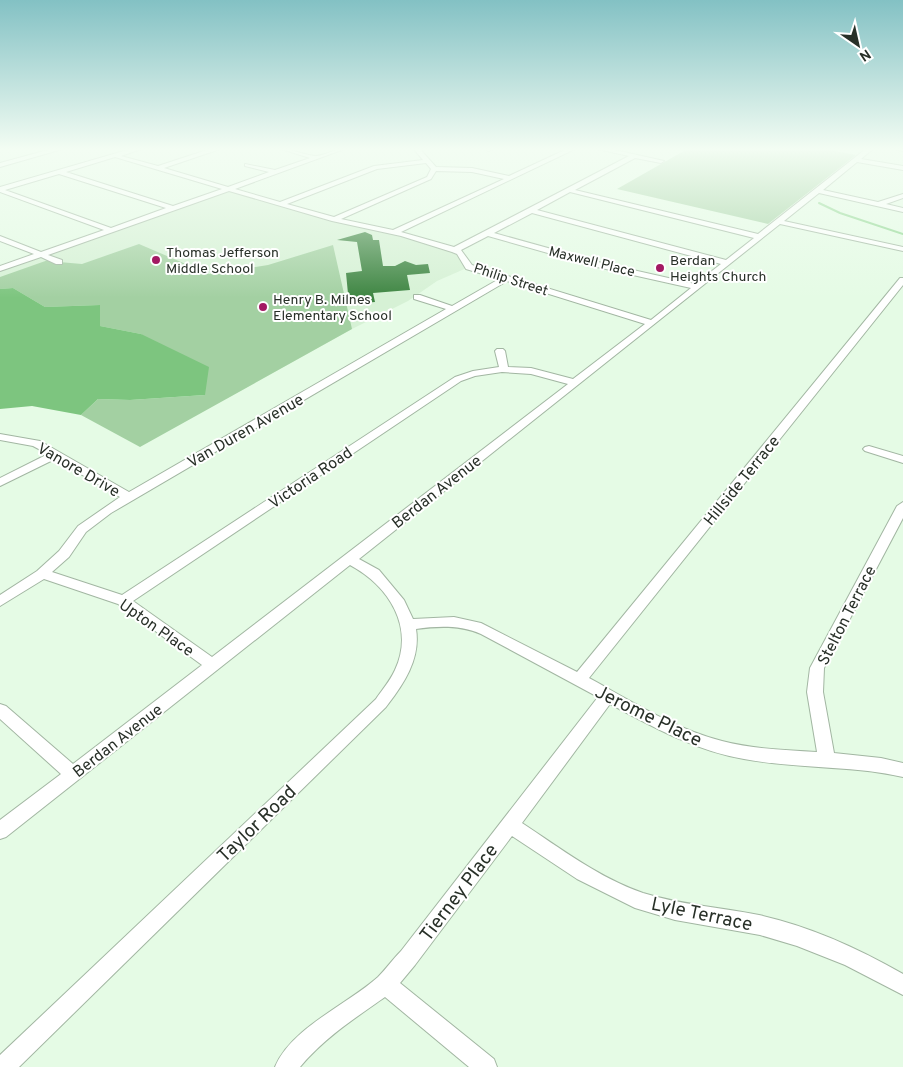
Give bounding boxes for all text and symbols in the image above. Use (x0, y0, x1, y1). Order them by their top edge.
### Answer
north arrow (833, 20, 883, 70)
text: N (856, 45, 873, 64)
street label: Maxwell Place (547, 244, 636, 281)
place label: Thomas Jefferson Middle School (166, 245, 279, 278)
place label: Berdan Heights Church (670, 253, 766, 286)
marker: Thomas Jefferson Middle School (150, 254, 162, 266)
street label: Philip Street (471, 260, 550, 300)
marker: Berdan Heights Church (654, 262, 666, 274)
place label: Henry B. Milnes Elementary School (273, 292, 392, 325)
marker: Henry B. Milnes Elementary School (257, 301, 269, 313)
street label: Van Duren Avenue (184, 390, 308, 473)
street label: Hillside Terrace (700, 432, 785, 530)
street label: Vanore Drive (33, 439, 123, 502)
street label: Victoria Road (266, 443, 357, 514)
street label: Berdan Avenue (388, 451, 486, 534)
street label: Stelton Terrace (814, 563, 881, 669)
street label: Upton Place (114, 595, 197, 662)
street label: Jerome Place (591, 681, 706, 753)
street label: Berdan Avenue (69, 700, 167, 783)
street label: Taylor Road (213, 781, 302, 868)
street label: Tierney Place (415, 840, 504, 947)
street label: Lyle Terrace (649, 893, 754, 937)

